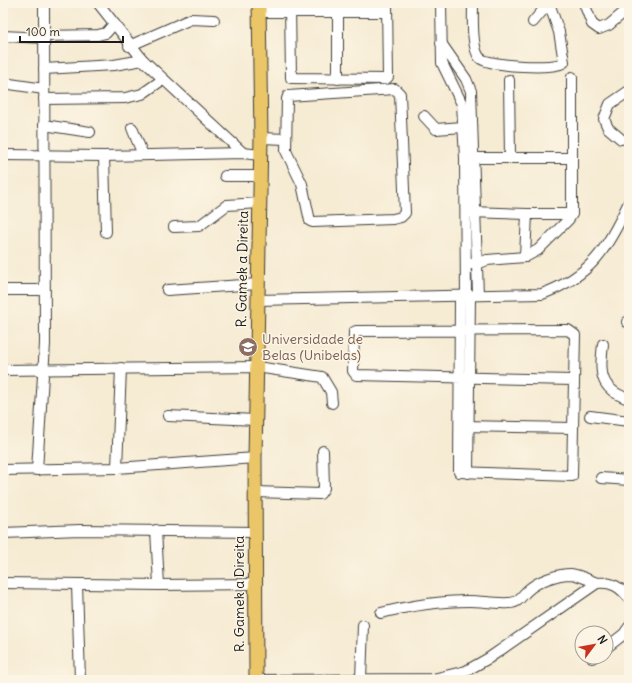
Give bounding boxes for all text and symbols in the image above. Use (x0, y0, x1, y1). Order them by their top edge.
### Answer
scale bar (20, 18, 123, 44)
text: 100 m (26, 24, 60, 39)
street label: R. Gamek a Direita (232, 211, 252, 327)
place label: Universidade de Belas (Unibelas) (262, 330, 363, 364)
school or university icon: Universidade de Belas (Unibelas) (237, 336, 259, 358)
street label: R. Gamek a Direita (230, 536, 248, 652)
north arrow (574, 625, 614, 665)
text: N (595, 633, 610, 647)

